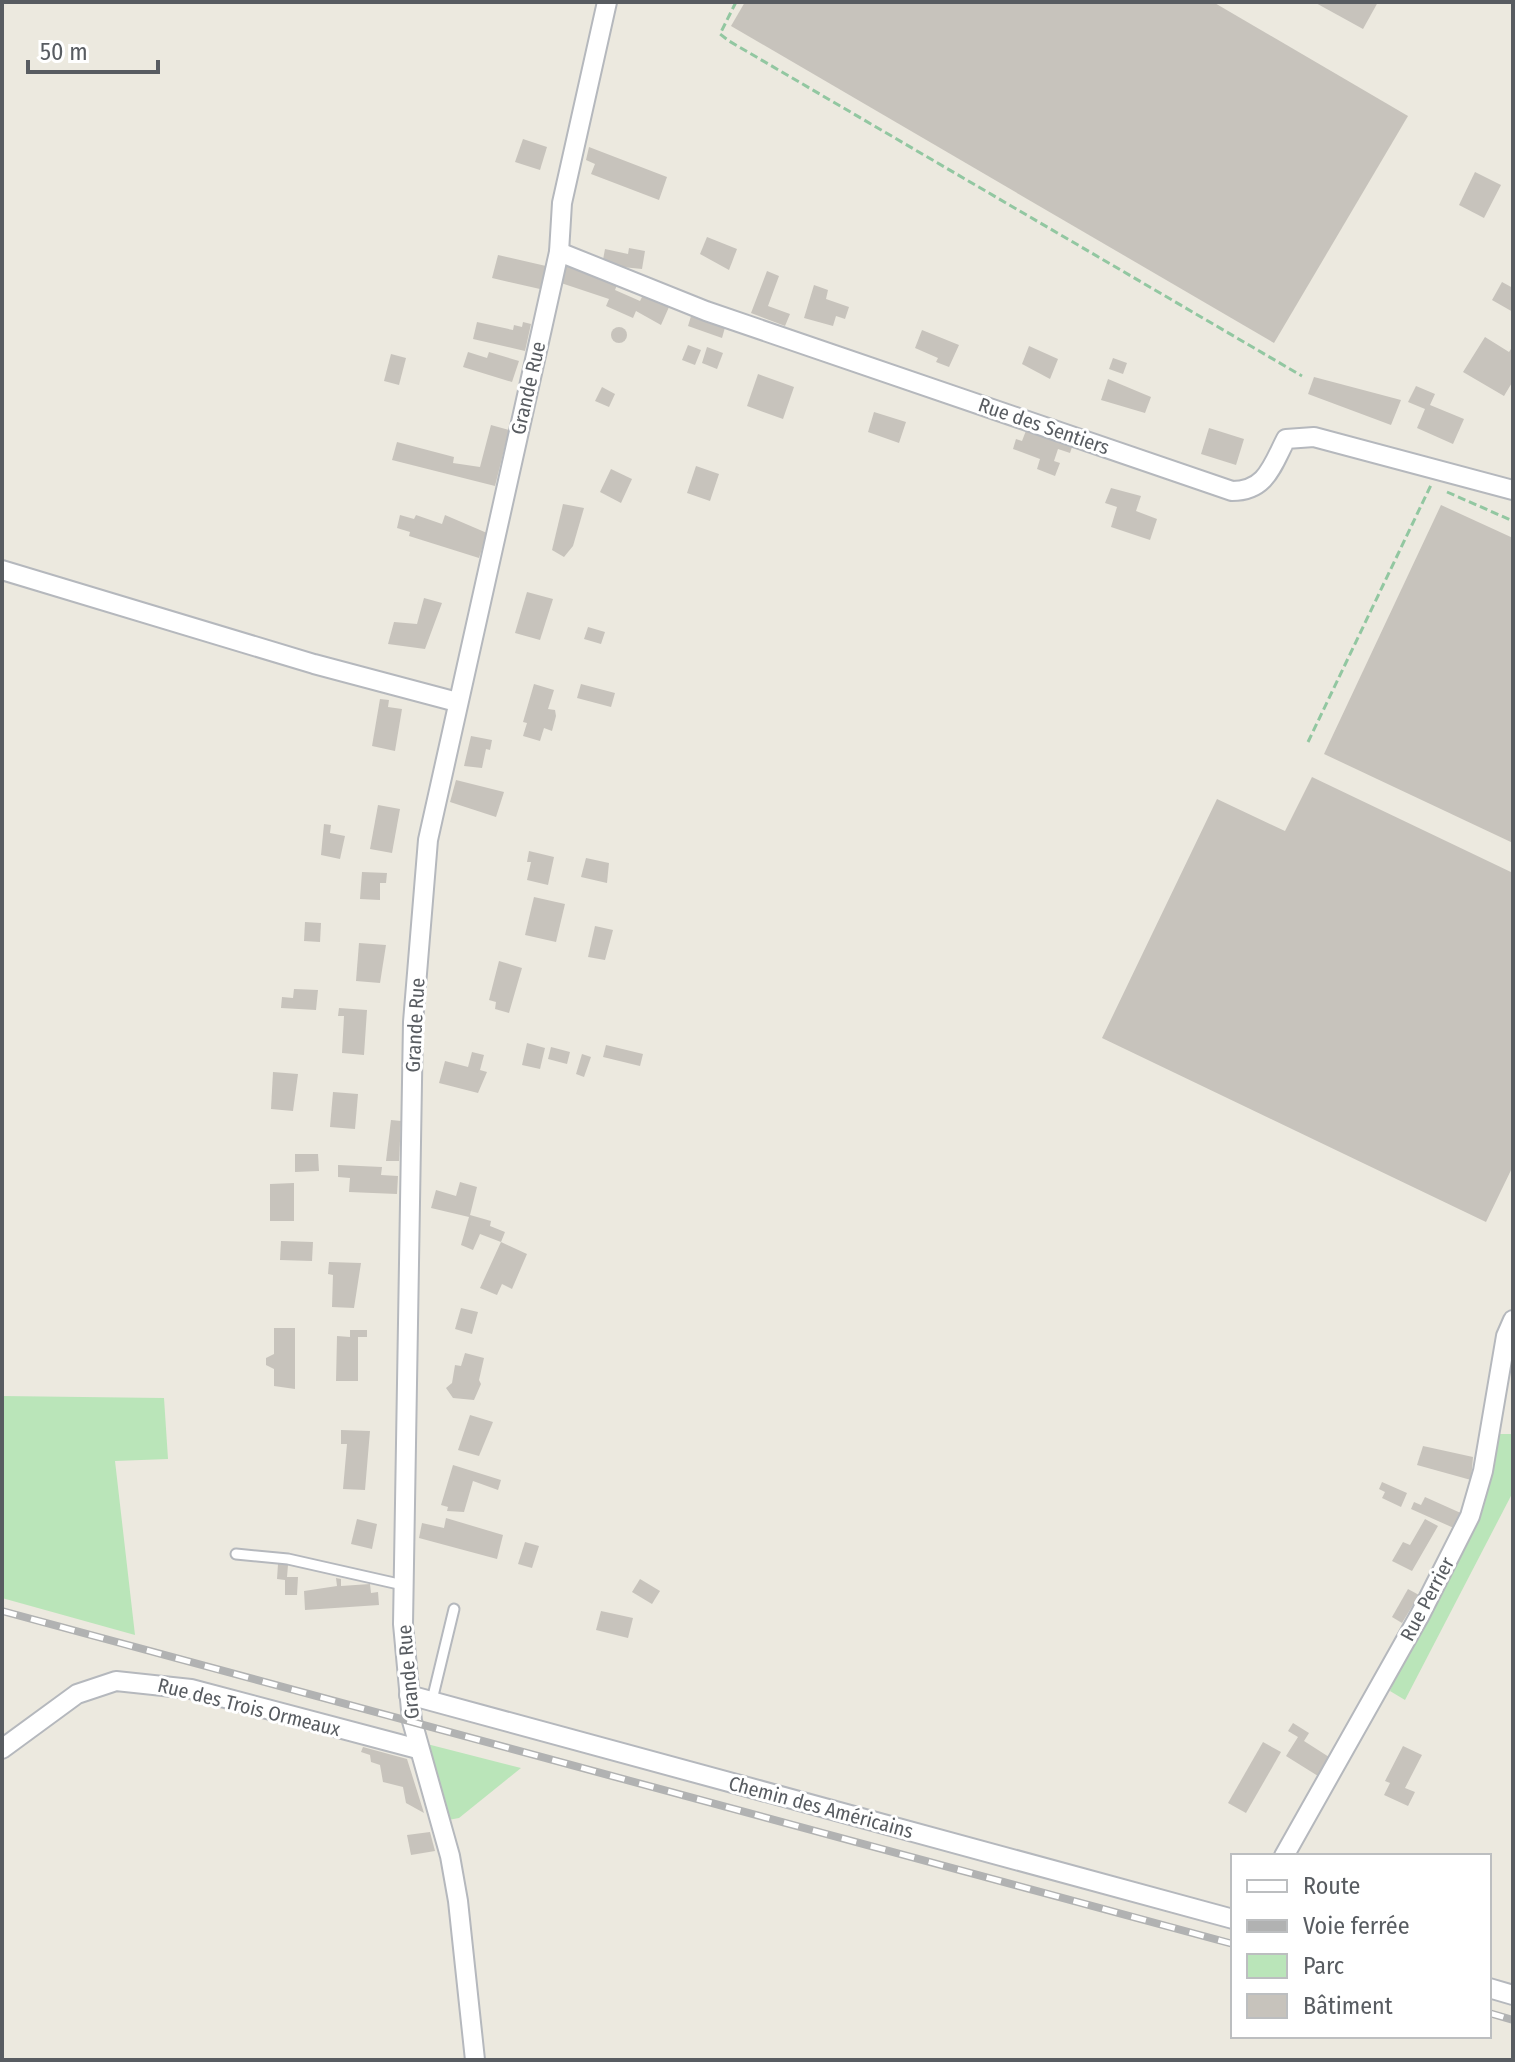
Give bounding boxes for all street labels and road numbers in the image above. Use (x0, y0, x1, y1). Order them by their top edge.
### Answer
street label: Grande Rue (506, 339, 550, 437)
street label: Rue des Sentiers (975, 392, 1113, 460)
street label: Grande Rue (401, 977, 429, 1073)
street label: Rue Perrier (1395, 1553, 1459, 1645)
street label: Grande Rue (392, 1624, 424, 1720)
street label: Rue des Trois Ormeaux (155, 1673, 343, 1741)
street label: Chemin des Américains (726, 1771, 916, 1843)

